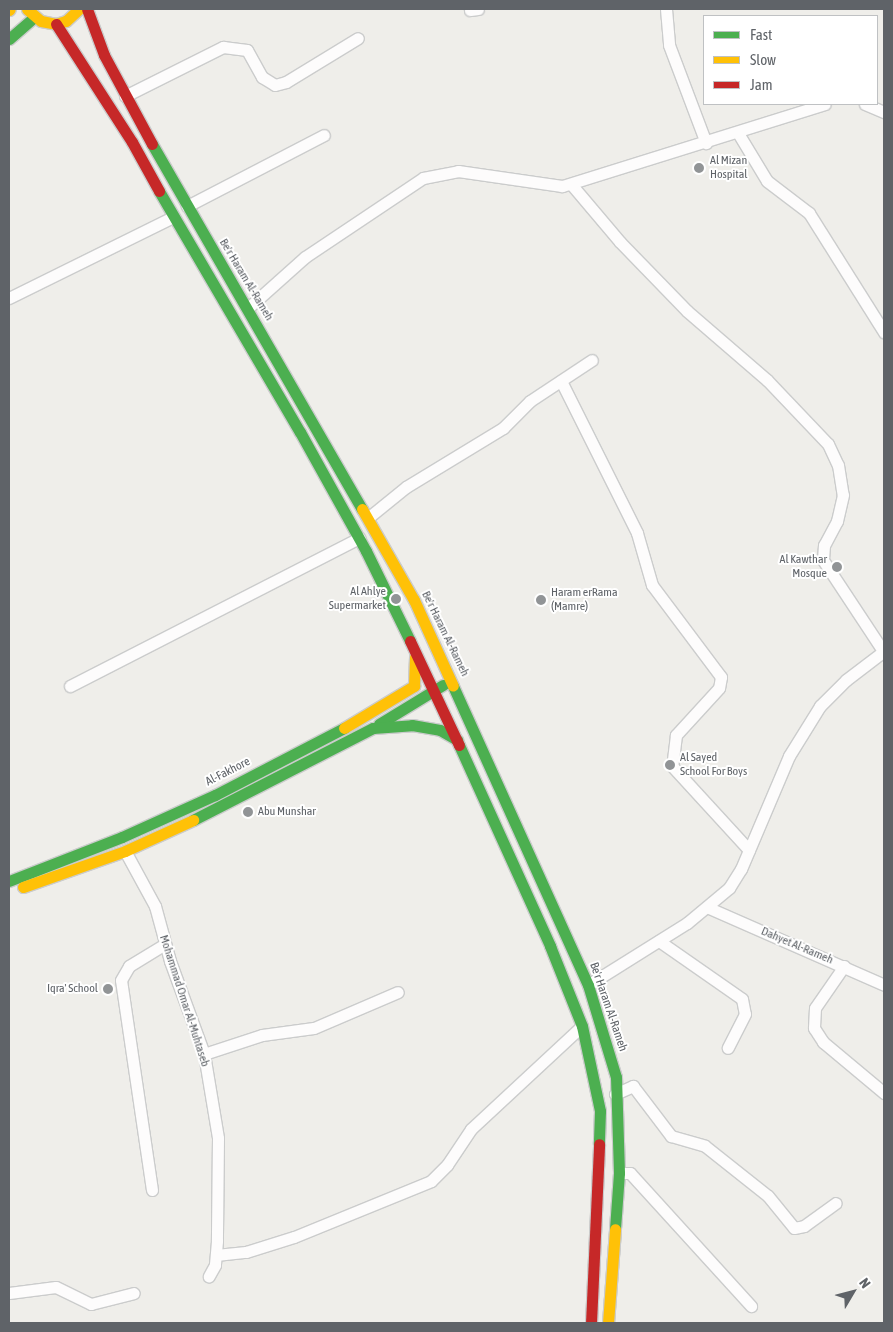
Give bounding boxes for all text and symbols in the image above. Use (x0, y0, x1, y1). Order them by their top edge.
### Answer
legend (703, 15, 878, 105)
text: Fast (750, 26, 772, 43)
text: Slow (750, 51, 776, 68)
text: Jam (750, 76, 773, 93)
place label: Al Mizan Hospital (710, 154, 748, 182)
marker: Al Mizan Hospital (692, 161, 706, 175)
street label: Be'r Haram Al-Rameh (216, 236, 276, 324)
place label: Al Kawthar Mosque (780, 553, 827, 581)
marker: Al Kawthar Mosque (831, 561, 843, 573)
place label: Al Ahlye Supermarket (329, 585, 386, 613)
place label: Haram erRama (Mamre) (551, 586, 618, 614)
street label: Be'r Haram Al-Rameh (418, 589, 472, 679)
marker: Al Ahlye Supermarket (390, 593, 402, 605)
marker: Haram erRama (Mamre) (535, 594, 547, 606)
place label: Al Sayed School For Boys (680, 751, 747, 779)
street label: Al-Fakhore (203, 755, 253, 789)
marker: Al Sayed School For Boys (664, 759, 676, 771)
place label: Abu Munshar (258, 805, 316, 819)
marker: Abu Munshar (242, 806, 254, 818)
street label: Dahyet Al-Rameh (759, 924, 835, 968)
street label: Mohammad Omar Al-Muhtaseb (156, 933, 212, 1069)
street label: Be'r Haram Al-Rameh (586, 961, 630, 1053)
place label: Iqra' School (47, 982, 98, 996)
marker: Iqra' School (102, 983, 114, 995)
north arrow (828, 1267, 878, 1317)
text: N (856, 1275, 874, 1291)

